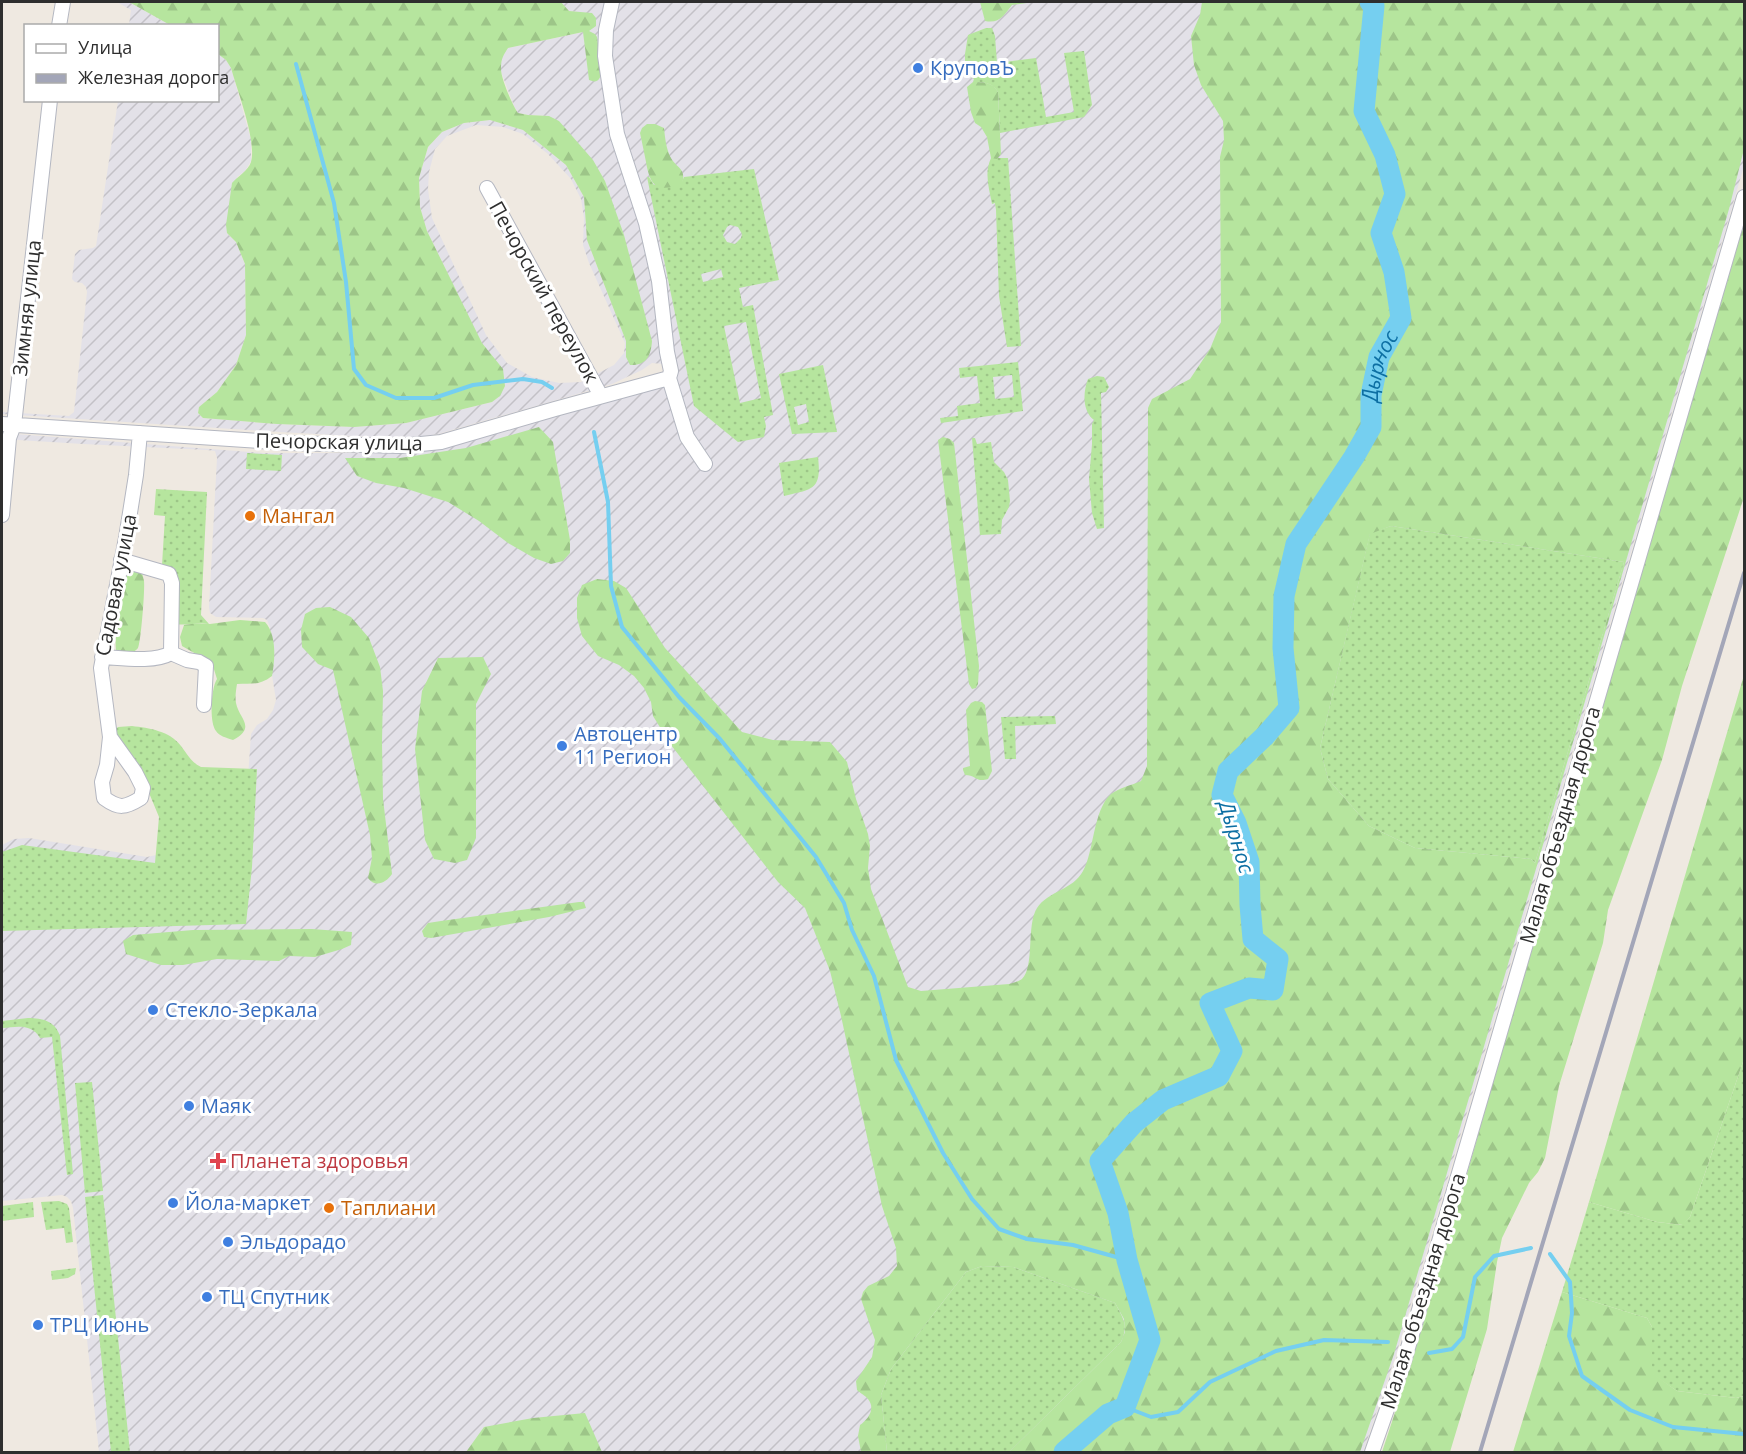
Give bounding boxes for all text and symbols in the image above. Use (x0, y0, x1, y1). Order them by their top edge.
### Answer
legend (24, 24, 219, 102)
text: Улица (78, 35, 132, 59)
place label: КруповЪ (930, 54, 1014, 81)
marker: КруповЪ (911, 61, 925, 75)
text: Железная дорога (78, 65, 229, 89)
street label: Печорский переулок (483, 196, 606, 388)
street label: Зимняя улица (6, 238, 47, 377)
water label: Дырнос (1356, 325, 1404, 404)
street label: Печорская улица (255, 427, 423, 456)
place label: Мангал (262, 502, 335, 529)
marker: Мангал (243, 509, 257, 523)
street label: Садовая улица (89, 512, 142, 658)
street label: Малая объездная дорога (1513, 703, 1606, 947)
place label: Автоцентр 11 Регион (574, 720, 678, 770)
marker: Автоцентр 11 Регион (555, 739, 569, 753)
water label: Дырнос (1212, 795, 1261, 877)
place label: Стекло-Зеркала (165, 996, 318, 1023)
marker: Стекло-Зеркала (146, 1003, 160, 1017)
place label: Маяк (201, 1092, 252, 1119)
marker: Маяк (182, 1099, 196, 1113)
place label: Планета здоровья (230, 1147, 409, 1174)
marker: Планета здоровья (211, 1154, 225, 1168)
street label: Малая объездная дорога (1374, 1169, 1471, 1412)
place label: Йола-маркет (185, 1189, 310, 1216)
place label: Таплиани (341, 1194, 436, 1221)
marker: Йола-маркет (166, 1196, 180, 1210)
marker: Таплиани (322, 1201, 336, 1215)
place label: Эльдорадо (240, 1228, 346, 1255)
marker: Эльдорадо (221, 1235, 235, 1249)
place label: ТЦ Спутник (219, 1283, 331, 1310)
marker: ТЦ Спутник (200, 1290, 214, 1304)
place label: ТРЦ Июнь (50, 1311, 149, 1338)
marker: ТРЦ Июнь (31, 1318, 45, 1332)

